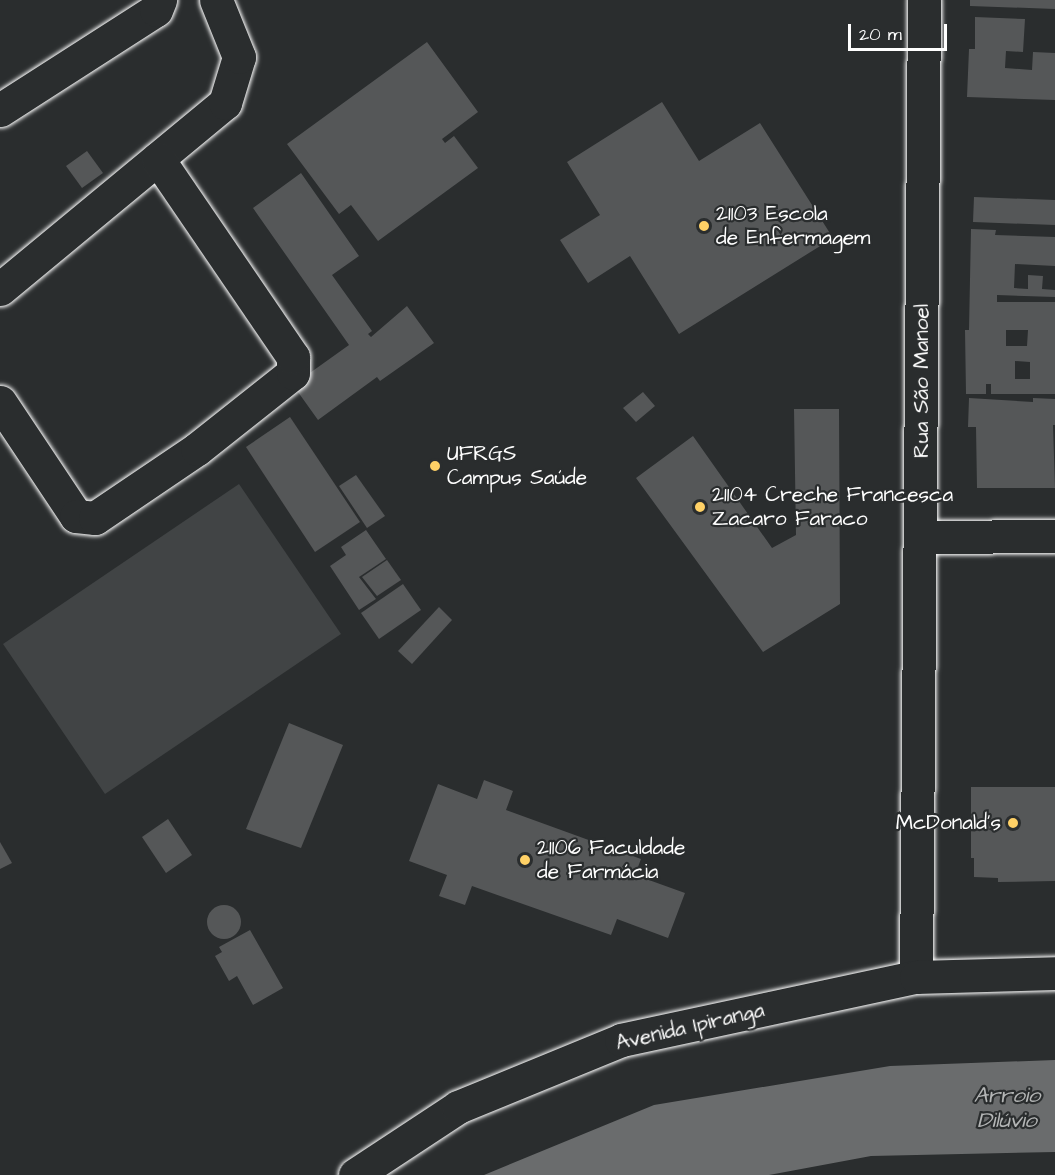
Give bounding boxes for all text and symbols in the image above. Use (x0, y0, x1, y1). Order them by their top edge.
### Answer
scale bar (851, 12, 950, 50)
text: 20 m (859, 22, 902, 47)
place label: 21103 Escola de Enfermagem (716, 201, 870, 251)
marker: 21103 Escola de Enfermagem (697, 219, 711, 233)
street label: Rua São Manoel (909, 304, 935, 458)
place label: UFRGS Campus Saúde (447, 441, 587, 491)
marker: UFRGS Campus Saúde (428, 459, 442, 473)
place label: 21104 Creche Francesca Zacaro Faraco (712, 482, 953, 532)
marker: 21104 Creche Francesca Zacaro Faraco (693, 500, 707, 514)
place label: McDonald's (896, 810, 1001, 836)
marker: McDonald's (1006, 816, 1020, 830)
place label: 21106 Faculdade de Farmácia (537, 835, 685, 885)
marker: 21106 Faculdade de Farmácia (518, 853, 532, 867)
street label: Avenida Ipiranga (613, 998, 767, 1056)
water label: Arroio Dilúvio (974, 1082, 1040, 1134)

